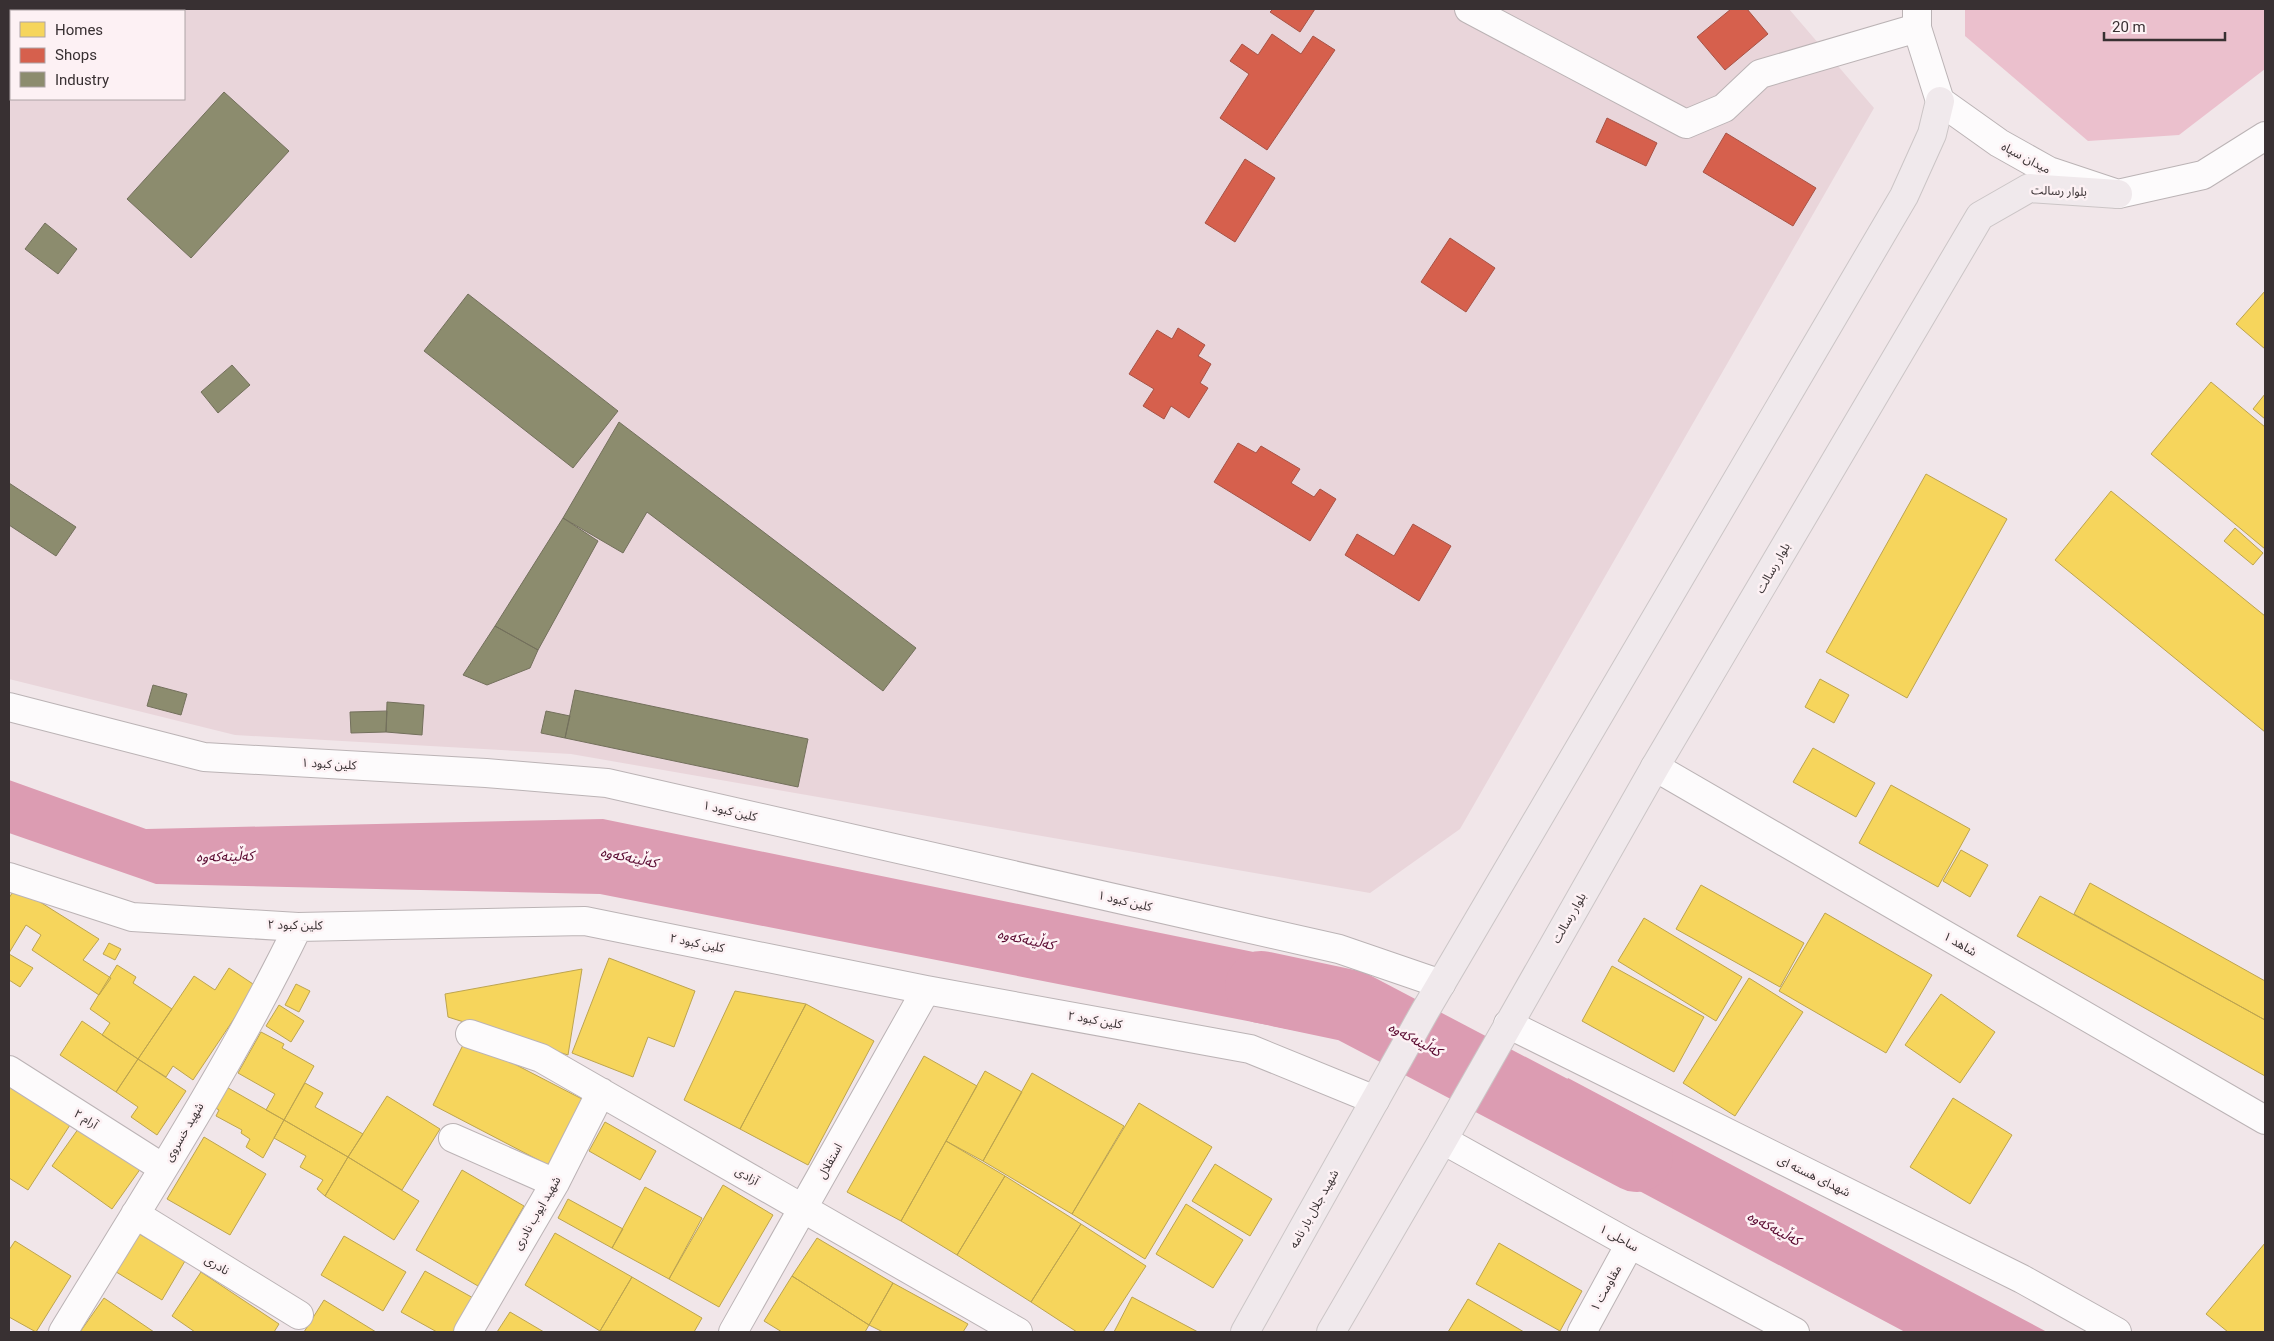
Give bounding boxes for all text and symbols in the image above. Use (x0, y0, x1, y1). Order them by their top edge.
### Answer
legend (10, 10, 185, 100)
scale bar (2104, 10, 2225, 42)
text: 20 m (2112, 18, 2146, 36)
text: Homes (55, 21, 103, 39)
text: Shops (55, 46, 97, 64)
text: Industry (55, 71, 109, 89)
street label: میدان سپاه (1999, 139, 2053, 178)
street label: بلوار رسالت (2031, 183, 2087, 199)
street label: بلوار رسالت (1753, 540, 1793, 596)
street label: کلین کبود ۱ (301, 756, 358, 773)
street label: کلین کبود ۱ (702, 798, 759, 824)
water label: کەڵینەکەوە (599, 841, 662, 872)
water label: کەڵینەکەوە (196, 845, 257, 866)
street label: کلین کبود ۱ (1097, 888, 1154, 914)
street label: بلوار رسالت (1549, 890, 1589, 946)
street label: کلین کبود ۲ (267, 918, 324, 933)
water label: کەڵینەکەوە (996, 923, 1059, 954)
street label: شاهد ۱ (1941, 929, 1979, 959)
street label: کلین کبود ۲ (669, 931, 726, 955)
street label: کلین کبود ۲ (1067, 1008, 1124, 1032)
water label: کەڵینەکەوە (1385, 1017, 1448, 1062)
street label: شهید خسروی (161, 1100, 207, 1164)
street label: آرام ۲ (70, 1106, 101, 1134)
street label: استقلال (815, 1141, 845, 1181)
street label: شهدای هسته ای (1775, 1152, 1853, 1200)
street label: آزادی (733, 1164, 762, 1188)
street label: شهید جلال بار نامه (1287, 1167, 1341, 1251)
street label: شهید ایوب نادری (510, 1174, 564, 1252)
water label: کەڵینەکەوە (1744, 1206, 1807, 1251)
street label: ساحلی ۱ (1597, 1222, 1641, 1254)
street label: نادری (202, 1252, 232, 1278)
street label: مقاومت ۱ (1588, 1263, 1624, 1313)

